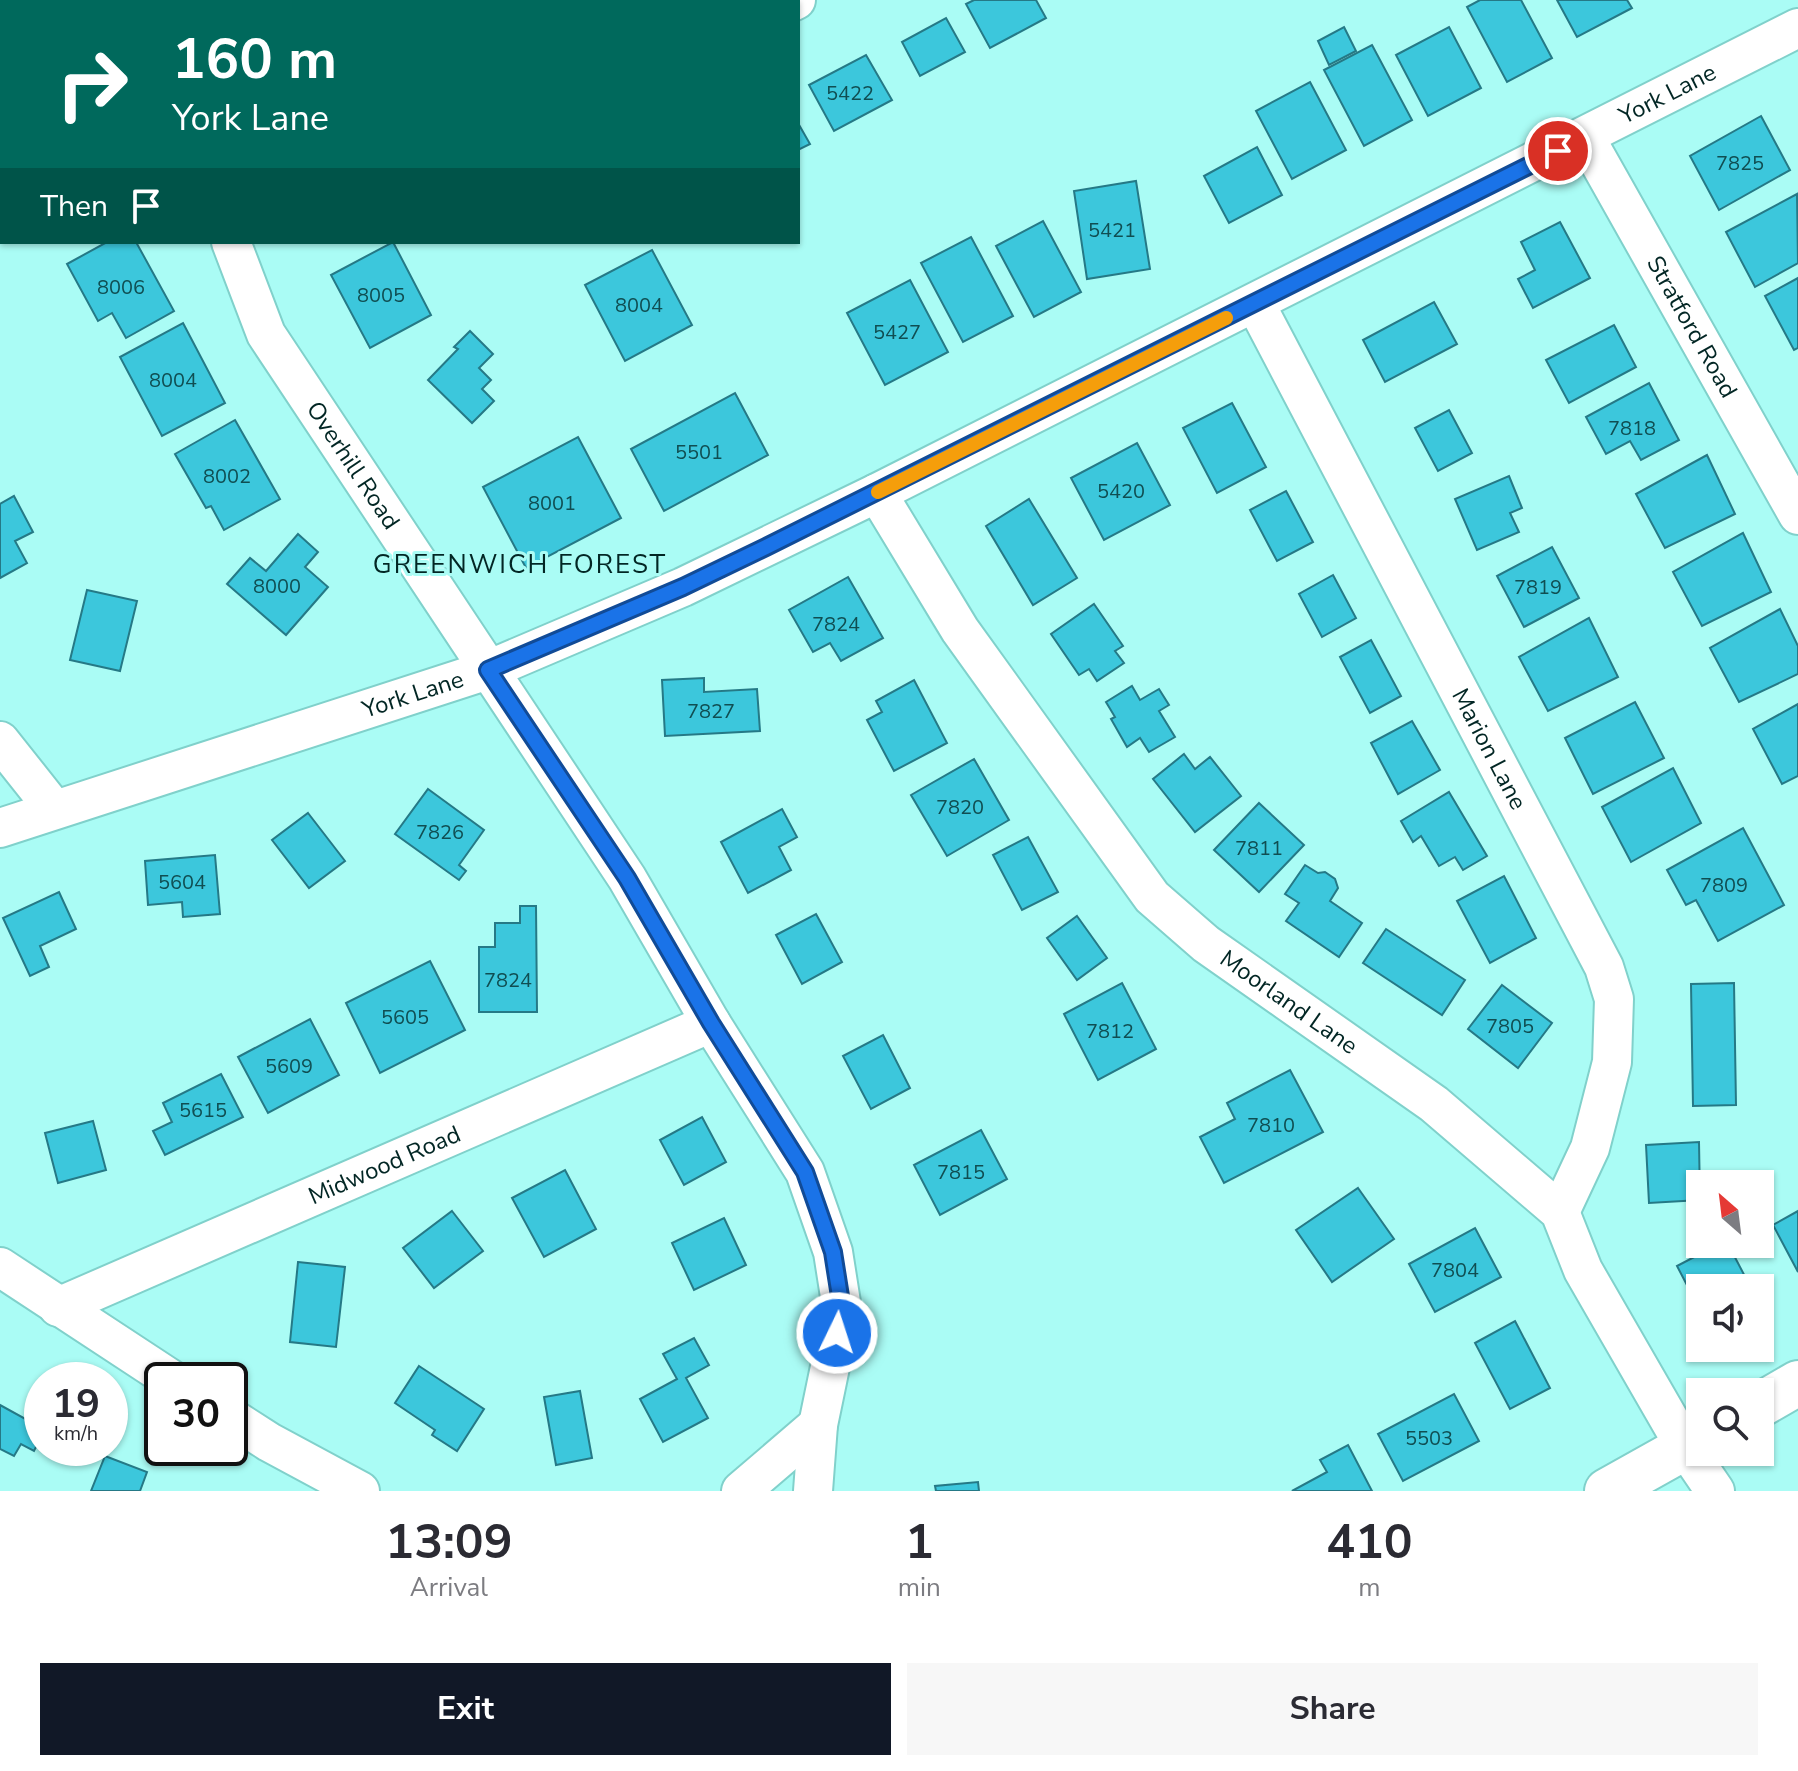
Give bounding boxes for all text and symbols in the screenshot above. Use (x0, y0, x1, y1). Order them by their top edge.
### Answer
text: 160 m (172, 21, 337, 98)
icon: right (40, 32, 144, 136)
street label: York Lane (1613, 56, 1721, 132)
house number: 5422 (826, 80, 874, 107)
text: York Lane (172, 94, 329, 143)
pin (1524, 117, 1592, 185)
icon: arrive (1536, 129, 1580, 173)
house number: 7825 (1716, 150, 1764, 177)
icon: arrive (124, 184, 168, 228)
text: Then (40, 186, 108, 227)
house number: 5421 (1088, 217, 1136, 244)
street label: Stratford Road (1639, 250, 1745, 404)
house number: 8006 (97, 274, 145, 301)
house number: 8005 (357, 282, 405, 309)
house number: 8004 (615, 292, 663, 319)
house number: 5427 (873, 319, 921, 346)
house number: 8004 (149, 367, 197, 394)
street label: Overhill Road (299, 395, 407, 536)
house number: 7818 (1608, 415, 1656, 442)
house number: 5501 (675, 439, 723, 466)
house number: 8002 (203, 463, 251, 490)
house number: 5420 (1097, 478, 1145, 505)
house number: 8001 (528, 490, 576, 517)
district label: GREENWICH FOREST (373, 547, 667, 582)
house number: 8000 (253, 573, 301, 600)
house number: 7819 (1514, 574, 1562, 601)
house number: 7824 (812, 611, 860, 638)
street label: York Lane (357, 663, 468, 726)
street label: Marion Lane (1444, 683, 1535, 815)
house number: 7827 (687, 698, 735, 725)
house number: 7820 (936, 794, 984, 821)
house number: 7826 (416, 819, 464, 846)
house number: 7811 (1235, 835, 1283, 862)
house number: 5604 (158, 869, 206, 896)
house number: 7809 (1700, 872, 1748, 899)
street label: Moorland Lane (1214, 943, 1364, 1062)
house number: 7824 (484, 967, 532, 994)
house number: 5605 (381, 1004, 429, 1031)
house number: 7805 (1486, 1013, 1534, 1040)
house number: 7812 (1086, 1018, 1134, 1045)
house number: 5609 (265, 1053, 313, 1080)
house number: 5615 (179, 1097, 227, 1124)
house number: 7810 (1247, 1112, 1295, 1139)
street label: Midwood Road (303, 1118, 466, 1212)
house number: 7815 (937, 1159, 985, 1186)
north arrow (1686, 1170, 1774, 1258)
map controls (1686, 1170, 1774, 1466)
house number: 7804 (1431, 1257, 1479, 1284)
button: sound (1686, 1274, 1774, 1362)
position arrow (795, 1291, 879, 1375)
speed limit sign: 30 (144, 1362, 248, 1466)
text: 19 (52, 1377, 100, 1431)
button: search (1686, 1378, 1774, 1466)
text: km/h (54, 1420, 98, 1447)
house number: 5503 (1405, 1425, 1453, 1452)
text: 13:09 (385, 1509, 512, 1575)
text: 1 (905, 1509, 934, 1575)
text: 410 (1326, 1509, 1413, 1575)
text: Arrival (410, 1570, 488, 1605)
text: min (898, 1570, 941, 1605)
text: m (1358, 1570, 1381, 1605)
button: Exit (40, 1663, 891, 1755)
button: Share (907, 1663, 1758, 1755)

